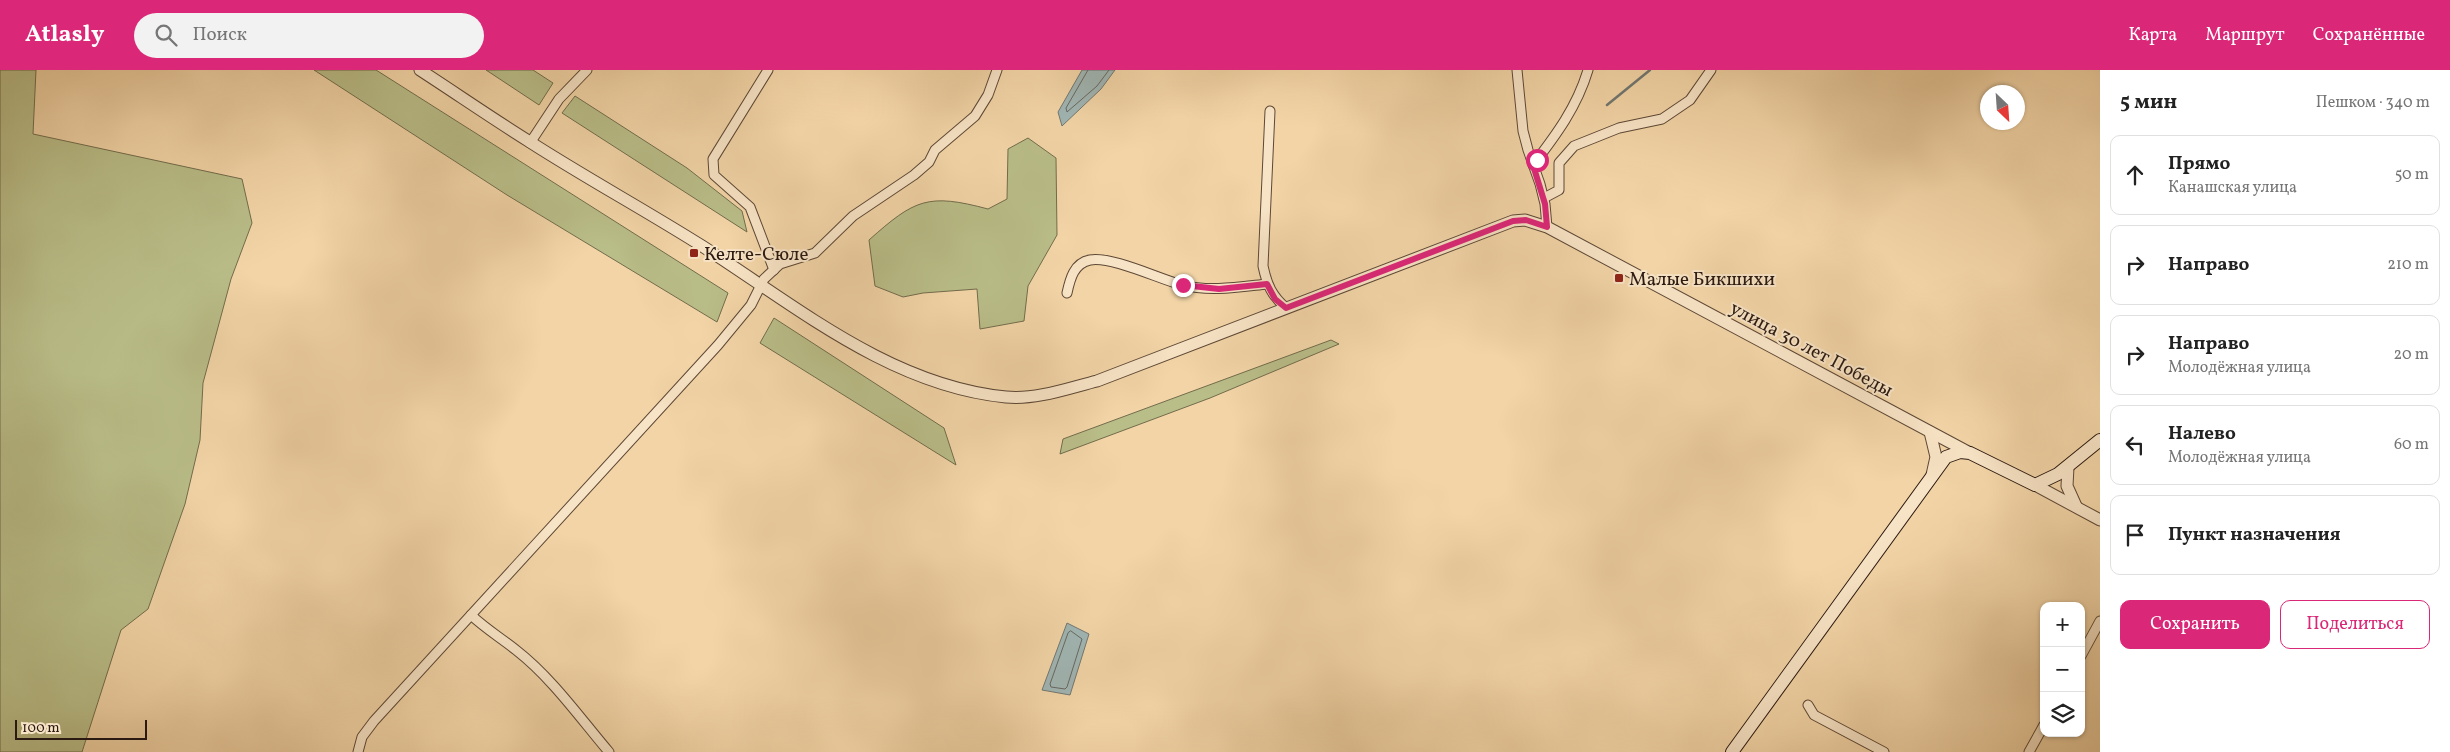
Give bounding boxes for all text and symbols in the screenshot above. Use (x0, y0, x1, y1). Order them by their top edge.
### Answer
search box (134, 13, 484, 58)
text: Atlasly (25, 18, 104, 52)
icon: search (152, 21, 180, 49)
text: Поиск (192, 22, 247, 48)
text: Карта (2128, 23, 2177, 48)
text: Маршрут (2205, 23, 2285, 48)
text: Сохранённые (2313, 23, 2425, 48)
north arrow (1980, 85, 2025, 130)
text: 5 мин (2120, 88, 2177, 117)
text: Пешком · 340 m (2316, 92, 2430, 114)
route start (1526, 149, 1549, 172)
text: Прямо (2168, 151, 2230, 177)
icon: ahead (2121, 161, 2149, 189)
text: 50 m (2395, 164, 2429, 186)
text: Канашская улица (2168, 177, 2297, 199)
place label: Келте-Сюле (704, 242, 808, 268)
marker: Келте-Сюле (688, 247, 700, 259)
icon: right (2121, 251, 2149, 279)
text: Направо (2168, 252, 2250, 278)
text: 210 m (2387, 254, 2429, 276)
place label: Малые Бикшихи (1629, 267, 1775, 293)
marker: Малые Бикшихи (1613, 272, 1625, 284)
route end (1172, 274, 1195, 297)
street label: улица 30 лет Победы (1725, 296, 1897, 404)
text: Направо (2168, 331, 2250, 357)
icon: right (2121, 341, 2149, 369)
text: 20 m (2394, 344, 2429, 366)
text: Молодёжная улица (2168, 357, 2311, 379)
text: Налево (2168, 421, 2236, 447)
icon: left (2121, 431, 2149, 459)
text: 60 m (2394, 434, 2429, 456)
text: Молодёжная улица (2168, 447, 2311, 469)
icon: arrive (2121, 521, 2149, 549)
text: Пункт назначения (2168, 522, 2341, 548)
button: Сохранить (2120, 600, 2270, 649)
button: Поделиться (2280, 600, 2430, 649)
map controls (2040, 602, 2085, 737)
button: + (2040, 602, 2085, 647)
button: − (2040, 647, 2085, 692)
button: layers (2040, 692, 2085, 737)
scale bar (15, 717, 148, 740)
text: 100 m (22, 719, 60, 738)

